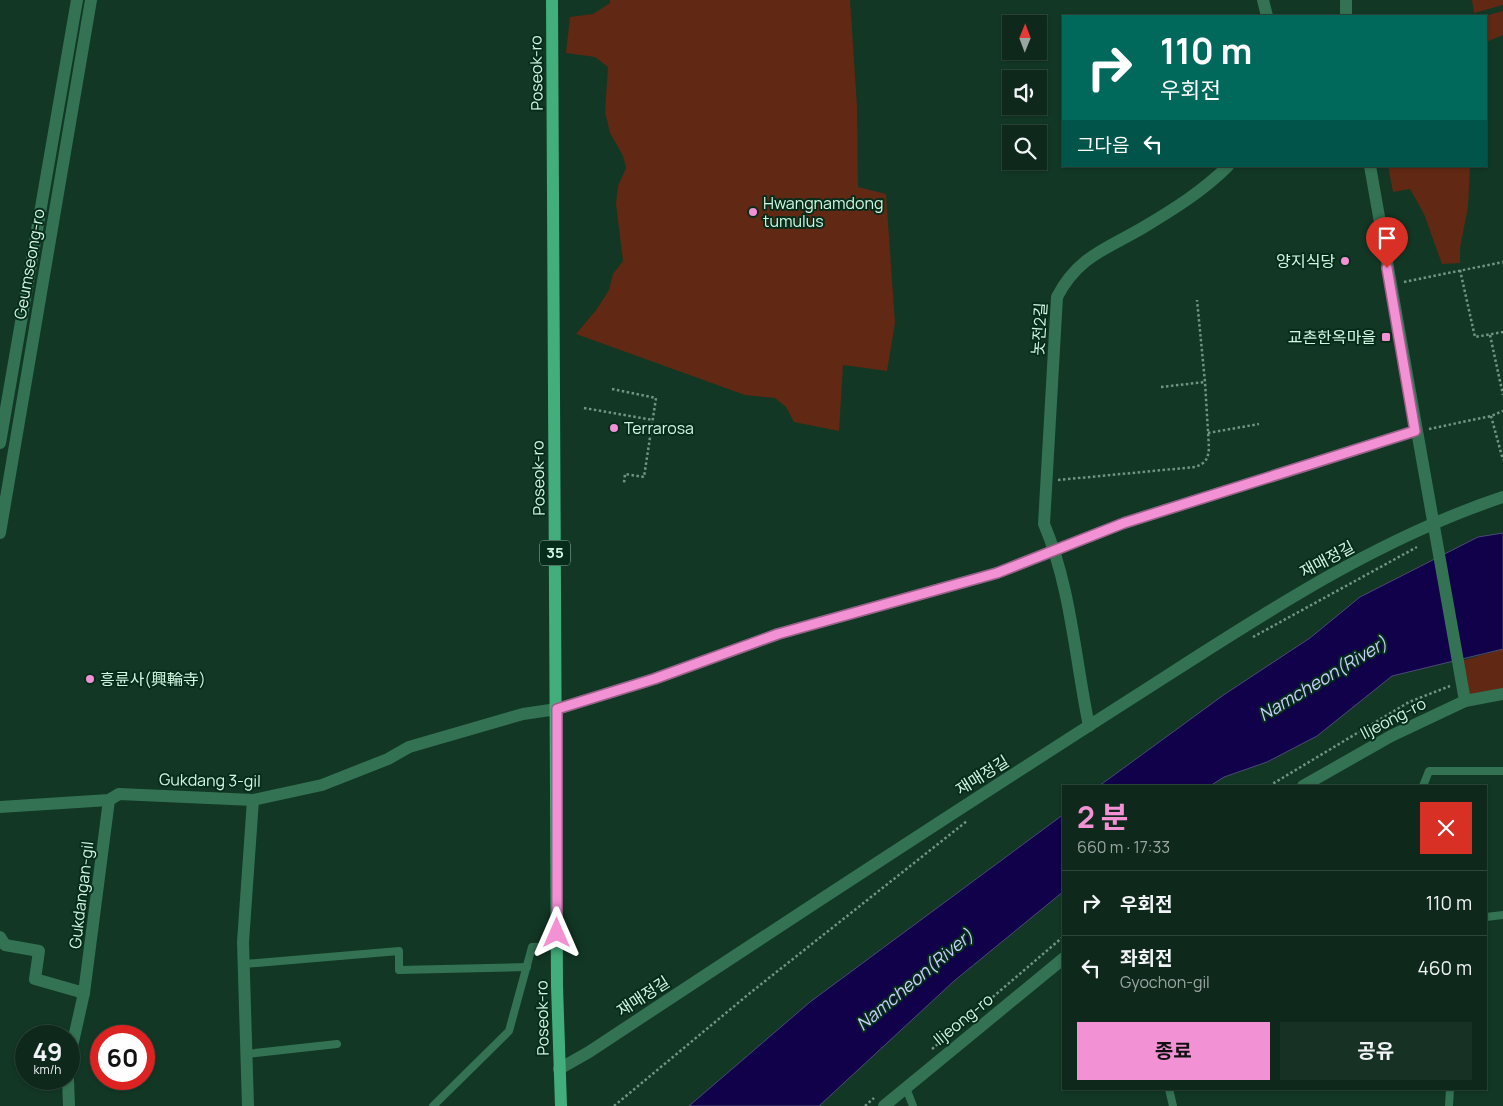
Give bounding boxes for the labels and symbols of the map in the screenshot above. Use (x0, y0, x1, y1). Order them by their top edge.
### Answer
north arrow (1002, 15, 1048, 60)
street label: Poseok-ro (524, 35, 548, 111)
place label: Hwangnamdong tumulus (763, 192, 883, 232)
marker: Hwangnamdong tumulus (747, 206, 759, 218)
street label: Geumseong-ro (8, 207, 50, 321)
pin (1366, 217, 1408, 268)
place label: 양지식당 (1276, 250, 1335, 272)
marker: 양지식당 (1339, 255, 1351, 267)
street label: 놋전2길 (1026, 302, 1052, 356)
place label: 교촌한옥마을 (1288, 326, 1376, 348)
marker: 교촌한옥마을 (1380, 331, 1392, 343)
place label: Terrarosa (624, 417, 694, 439)
marker: Terrarosa (608, 422, 620, 434)
street label: Poseok-ro (526, 440, 550, 516)
street label: 재매정길 (1296, 535, 1358, 583)
road number: 35 (540, 540, 570, 566)
water label: Namcheon(River) (1254, 630, 1392, 726)
place label: 흥륜사(興輪寺) (100, 668, 206, 690)
marker: 흥륜사(興輪寺) (84, 673, 96, 685)
street label: Iljeong-ro (1356, 692, 1430, 744)
street label: 재매정길 (951, 750, 1013, 800)
street label: Gukdang 3-gil (159, 768, 261, 792)
street label: Gukdangan-gil (64, 840, 98, 950)
position arrow (530, 906, 582, 958)
water label: Namcheon(River) (851, 923, 978, 1035)
street label: 재매정길 (612, 971, 674, 1021)
street label: Poseok-ro (530, 980, 554, 1056)
street label: Iljeong-ro (928, 988, 998, 1050)
speed limit sign: 60 (90, 1025, 155, 1090)

